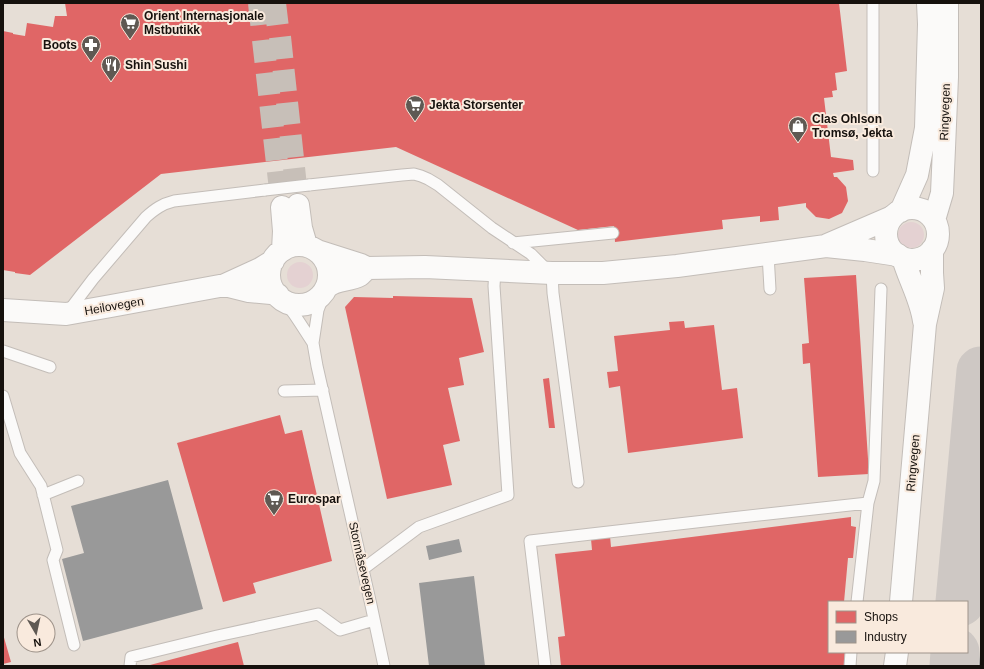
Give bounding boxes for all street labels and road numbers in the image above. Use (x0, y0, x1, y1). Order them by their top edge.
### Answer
street label: Ringvegen (937, 83, 953, 141)
street label: Heilovegen (83, 294, 145, 318)
street label: Ringvegen (904, 434, 922, 492)
street label: Stormåsevegen (346, 520, 378, 606)

